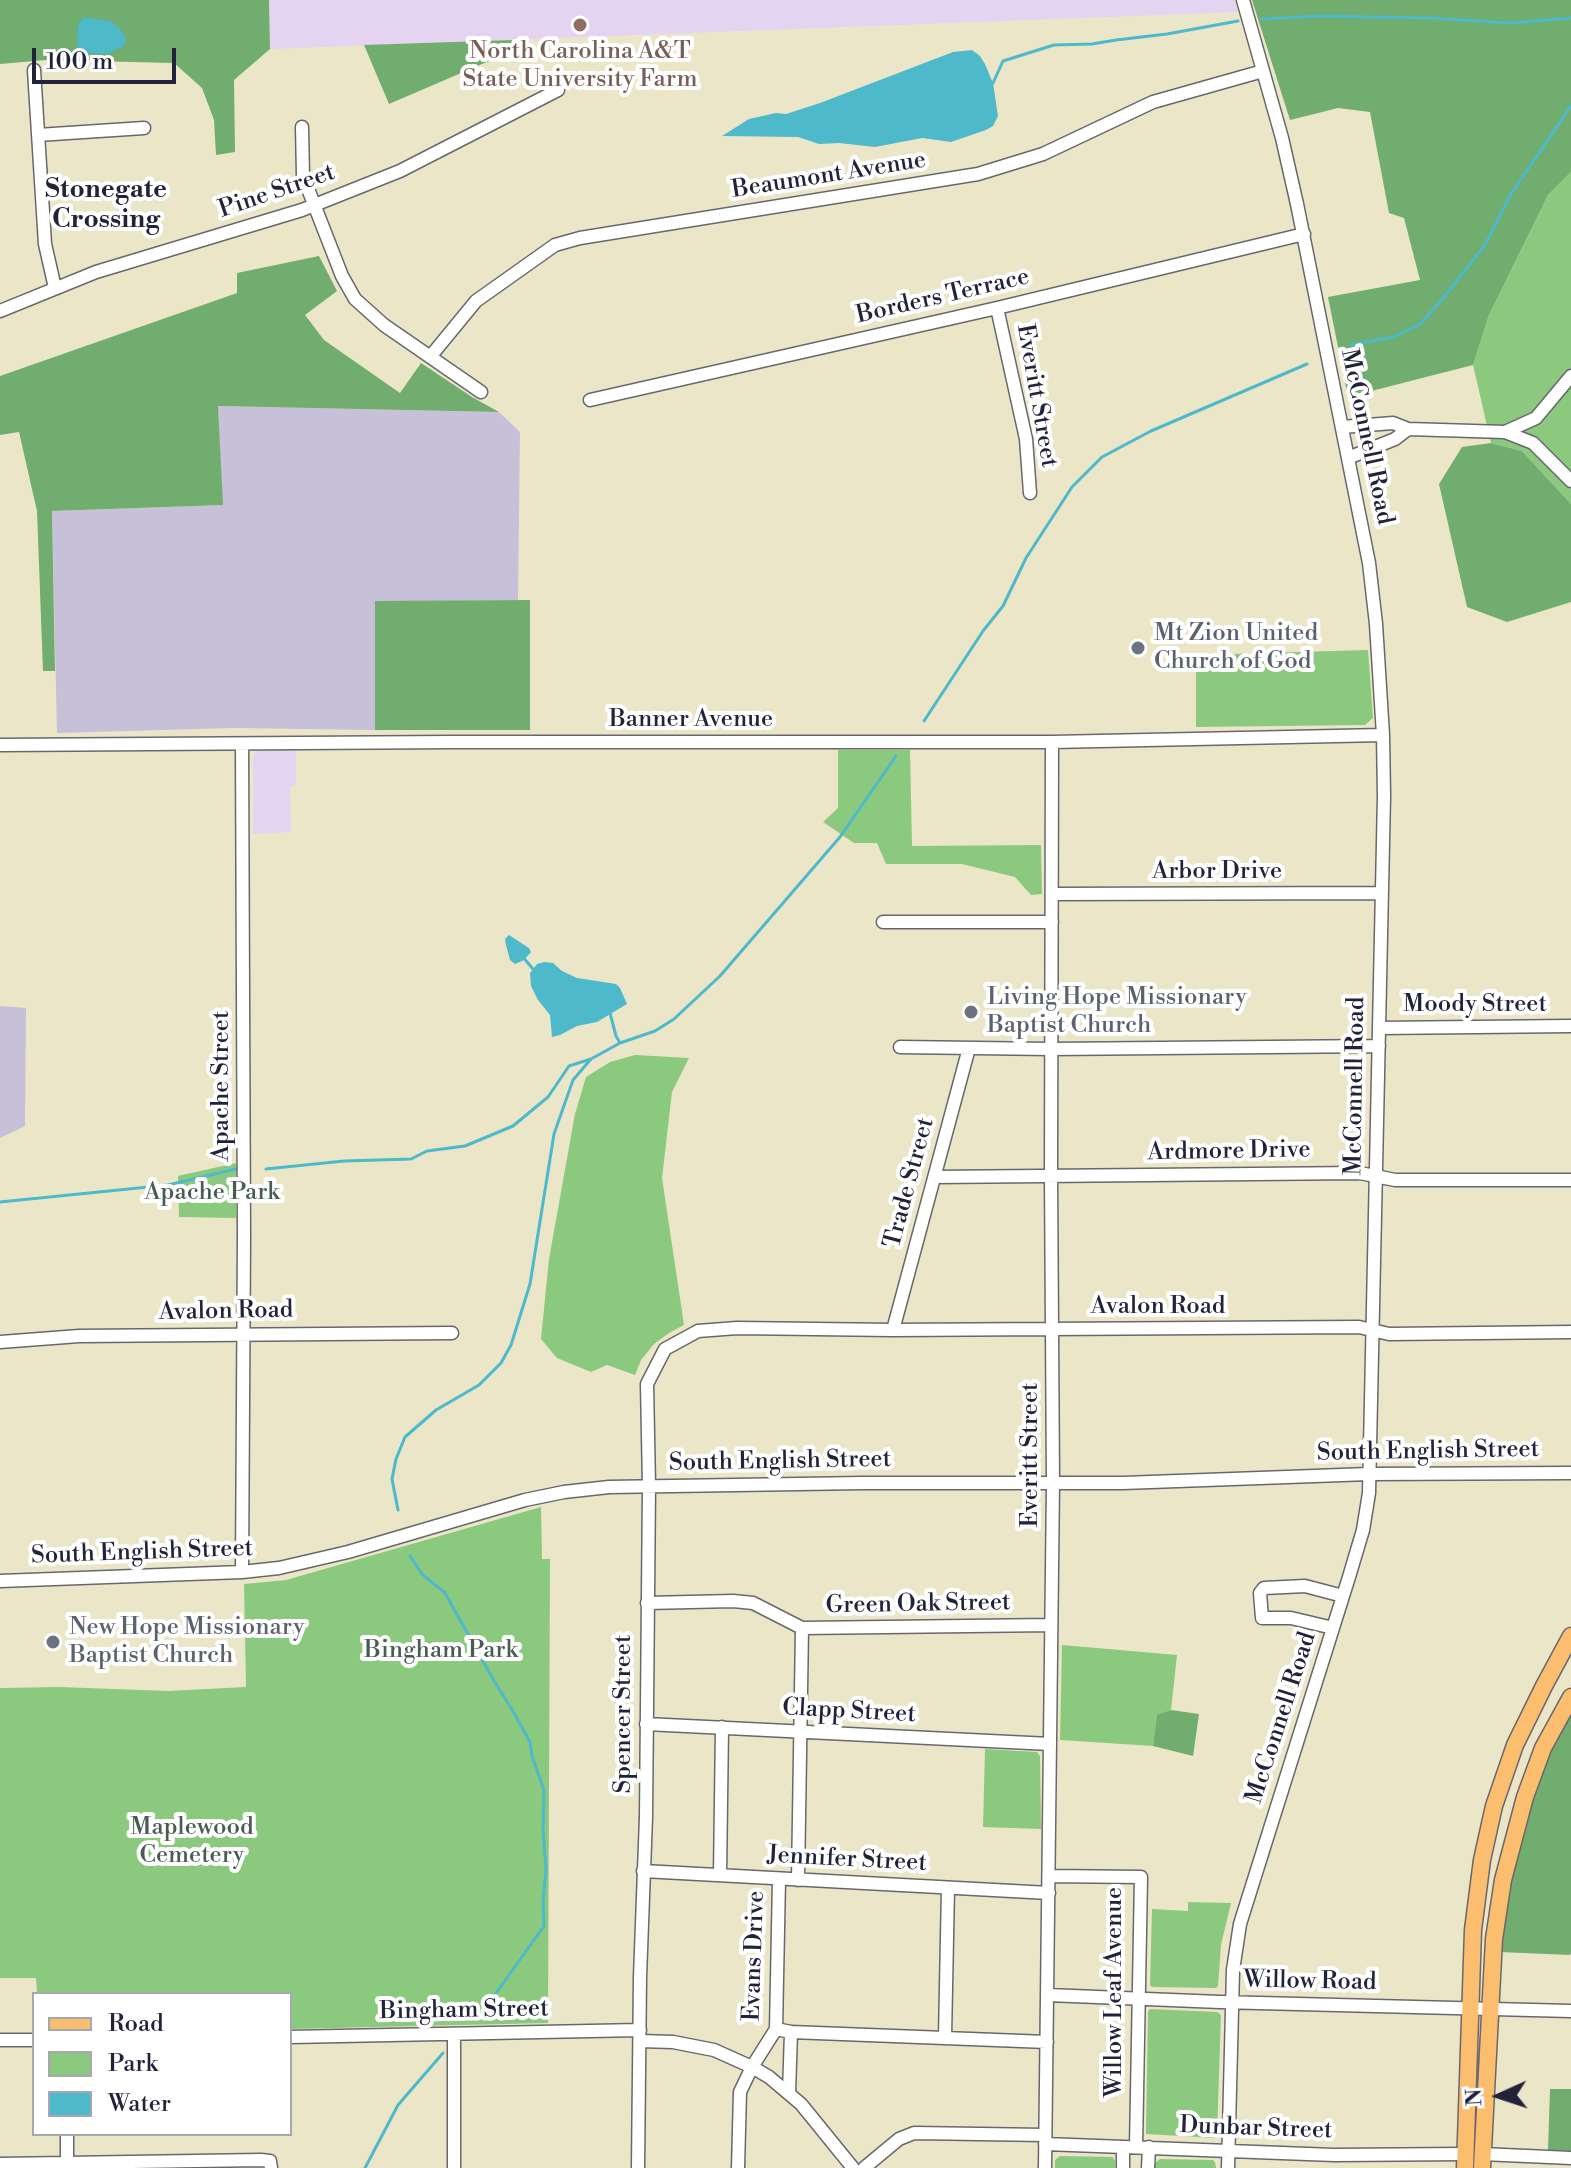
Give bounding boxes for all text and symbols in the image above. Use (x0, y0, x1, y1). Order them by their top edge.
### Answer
marker: North Carolina A&T State University Farm (571, 16, 589, 34)
scale bar (36, 32, 180, 82)
place label: North Carolina A&T State University Farm (462, 38, 698, 94)
text: 100 m (46, 47, 113, 77)
street label: Beaumont Avenue (730, 146, 928, 206)
street label: Pine Street (215, 159, 339, 225)
district label: Stonegate Crossing (45, 175, 167, 236)
street label: Borders Terrace (854, 263, 1032, 331)
street label: Everitt Street (1009, 322, 1063, 470)
street label: McConnell Road (1333, 347, 1399, 527)
place label: Mt Zion United Church of God (1154, 620, 1318, 676)
marker: Mt Zion United Church of God (1129, 639, 1147, 657)
street label: Banner Avenue (609, 706, 773, 734)
street label: Arbor Drive (1152, 858, 1282, 886)
place label: Living Hope Missionary Baptist Church (987, 984, 1247, 1040)
street label: Moody Street (1403, 991, 1547, 1019)
street label: McConnell Road (1340, 996, 1372, 1176)
marker: Living Hope Missionary Baptist Church (962, 1003, 980, 1021)
street label: Apache Street (208, 1011, 236, 1161)
street label: Trade Street (879, 1114, 941, 1252)
street label: Ardmore Drive (1147, 1136, 1311, 1168)
park label: Apache Park (144, 1179, 280, 1207)
street label: Avalon Road (1091, 1293, 1225, 1321)
street label: Avalon Road (158, 1296, 294, 1328)
street label: Everitt Street (1017, 1382, 1045, 1528)
street label: South English Street (1317, 1436, 1539, 1468)
street label: South English Street (669, 1446, 891, 1478)
street label: South English Street (30, 1535, 254, 1571)
street label: Green Oak Street (825, 1589, 1011, 1621)
place label: New Hope Missionary Baptist Church (69, 1614, 305, 1670)
street label: McConnell Road (1241, 1629, 1323, 1807)
marker: New Hope Missionary Baptist Church (44, 1633, 62, 1651)
street label: Spencer Street (610, 1635, 638, 1793)
park label: Bingham Park (364, 1637, 518, 1665)
street label: Clapp Street (782, 1694, 916, 1730)
park label: Maplewood Cemetery (130, 1814, 254, 1870)
street label: Jennifer Street (766, 1841, 928, 1879)
street label: Willow Leaf Avenue (1101, 1887, 1129, 2097)
street label: Evans Drive (738, 1890, 772, 2022)
street label: Willow Road (1243, 1966, 1377, 1998)
legend (32, 1992, 292, 2136)
street label: Bingham Street (379, 1995, 549, 2027)
text: Road (108, 2009, 164, 2039)
text: Park (108, 2049, 158, 2079)
north arrow (1459, 2056, 1539, 2136)
text: N (1461, 2088, 1488, 2107)
text: Water (108, 2089, 171, 2119)
street label: Dunbar Street (1179, 2112, 1333, 2146)

